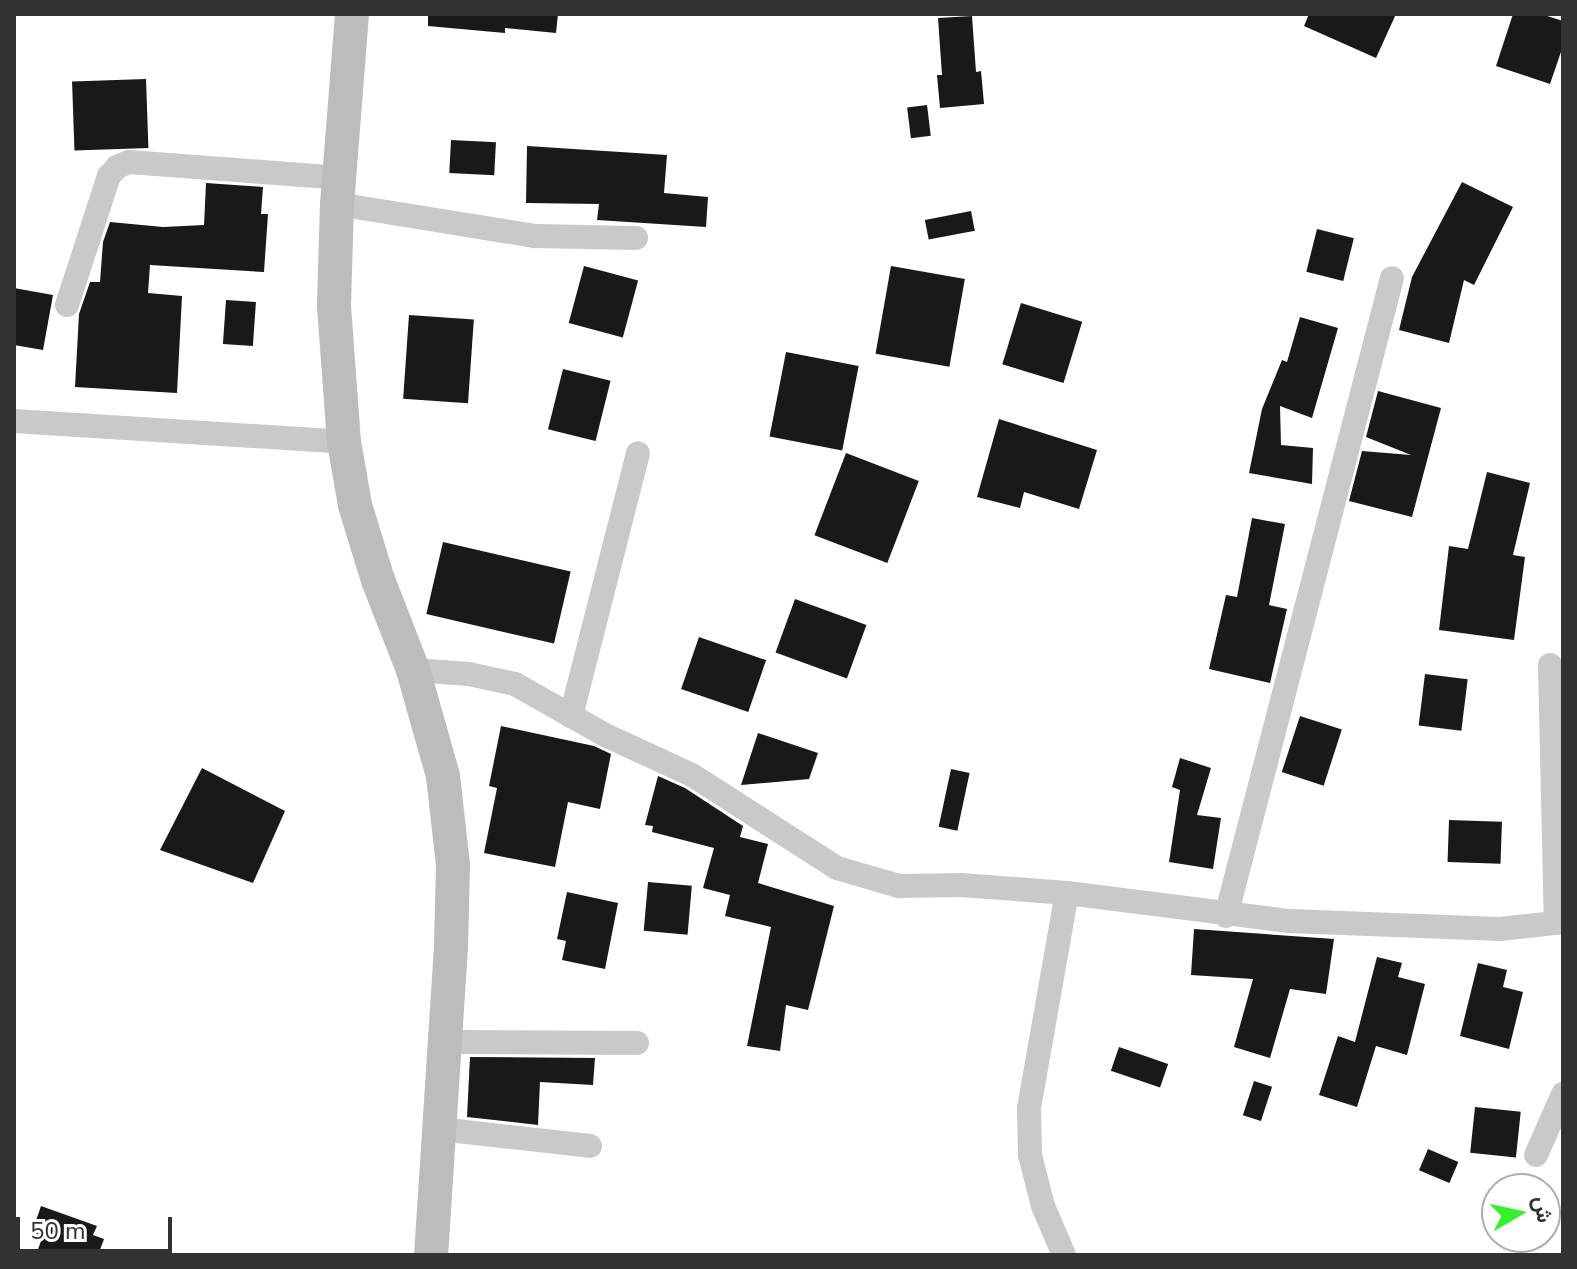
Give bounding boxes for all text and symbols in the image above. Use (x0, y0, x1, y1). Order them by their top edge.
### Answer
north arrow (1481, 1173, 1561, 1253)
text: ش (1526, 1194, 1560, 1225)
scale bar (20, 1201, 176, 1251)
text: 50 m (30, 1215, 86, 1247)

